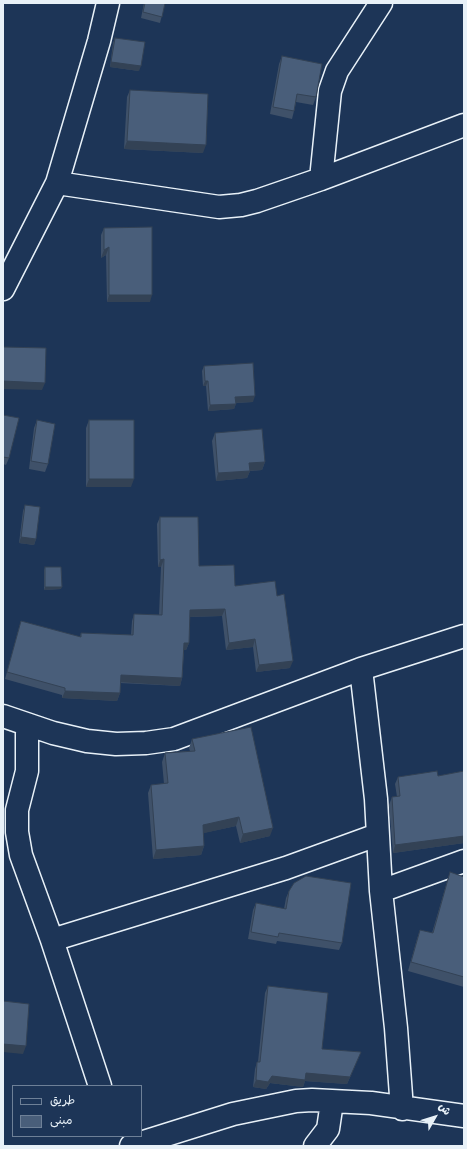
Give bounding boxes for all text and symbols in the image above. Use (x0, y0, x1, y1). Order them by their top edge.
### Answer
legend (12, 1085, 142, 1137)
text: طريق (50, 1092, 75, 1109)
north arrow (415, 1097, 455, 1137)
text: ش (435, 1100, 454, 1119)
text: مبنى (50, 1112, 73, 1129)

